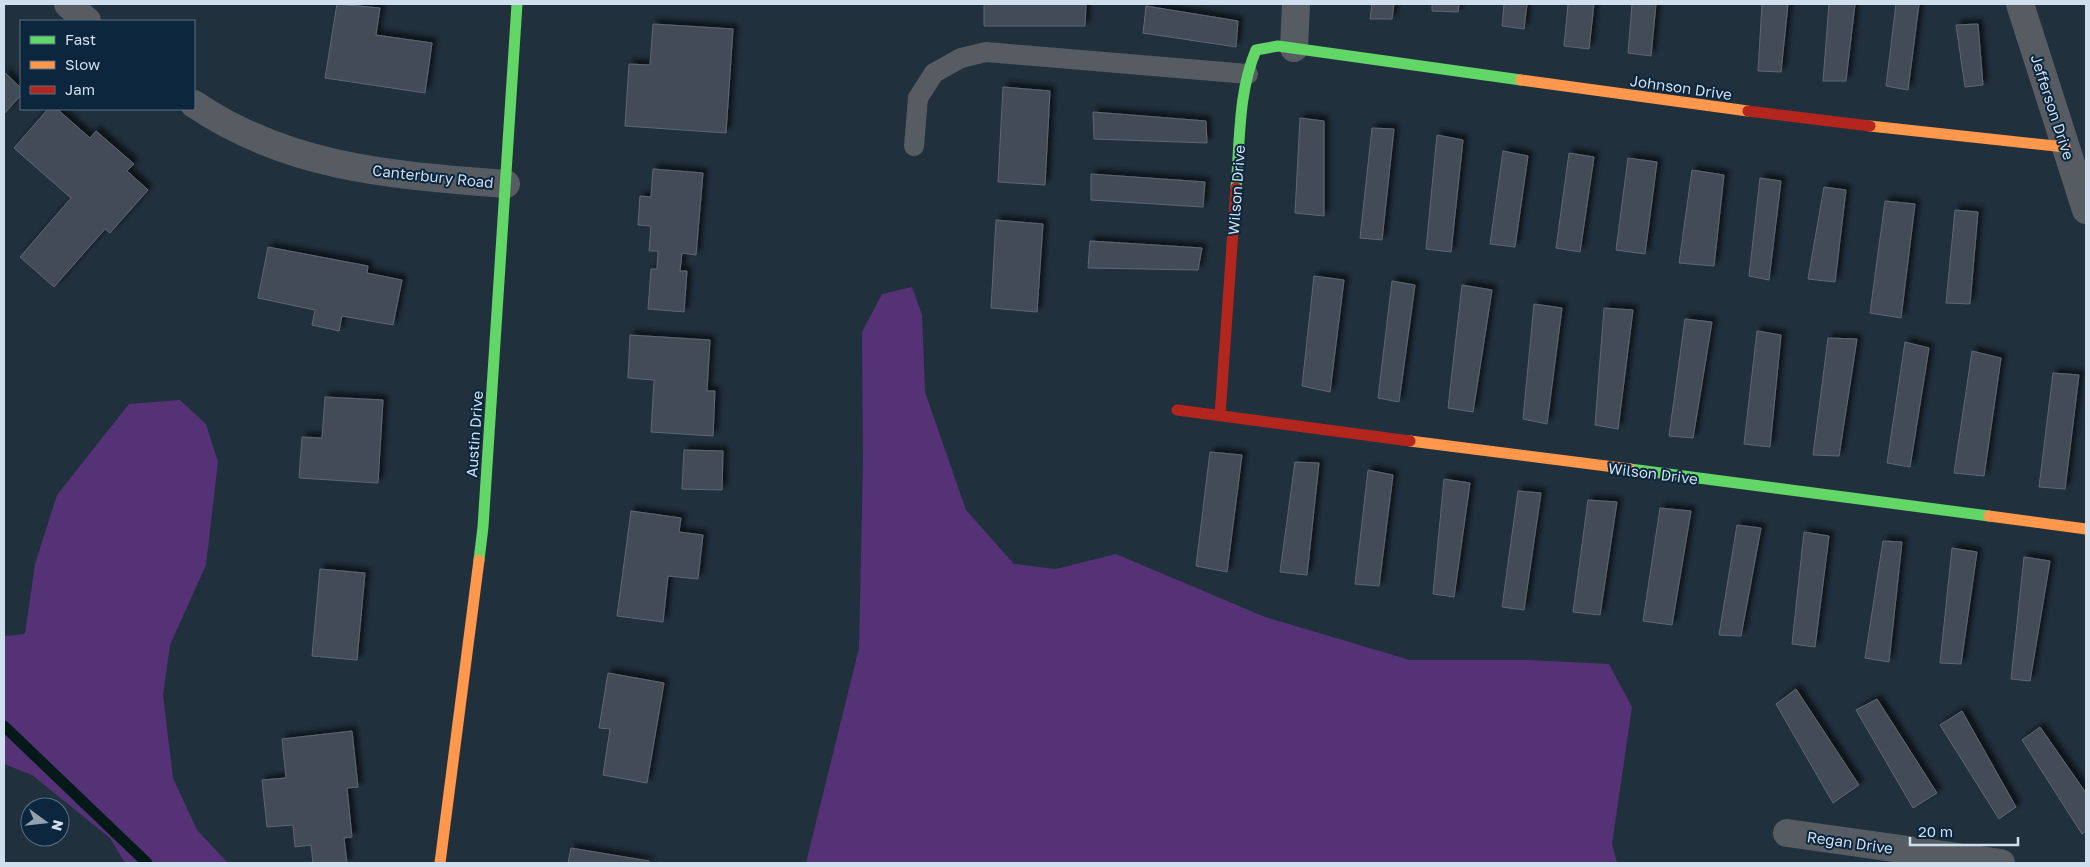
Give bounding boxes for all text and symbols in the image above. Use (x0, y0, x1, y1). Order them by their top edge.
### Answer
legend (20, 20, 195, 110)
text: Fast (65, 30, 96, 48)
street label: Jefferson Drive (2028, 52, 2079, 162)
text: Slow (65, 55, 100, 73)
street label: Johnson Drive (1629, 71, 1733, 103)
text: Jam (65, 80, 95, 98)
street label: Wilson Drive (1224, 144, 1248, 236)
street label: Canterbury Road (371, 161, 495, 191)
street label: Austin Drive (462, 390, 486, 478)
street label: Wilson Drive (1607, 459, 1699, 487)
north arrow (20, 797, 70, 847)
scale bar (1910, 814, 2018, 846)
text: N (48, 818, 68, 833)
text: 20 m (1918, 822, 1953, 840)
street label: Regan Drive (1806, 827, 1894, 857)

